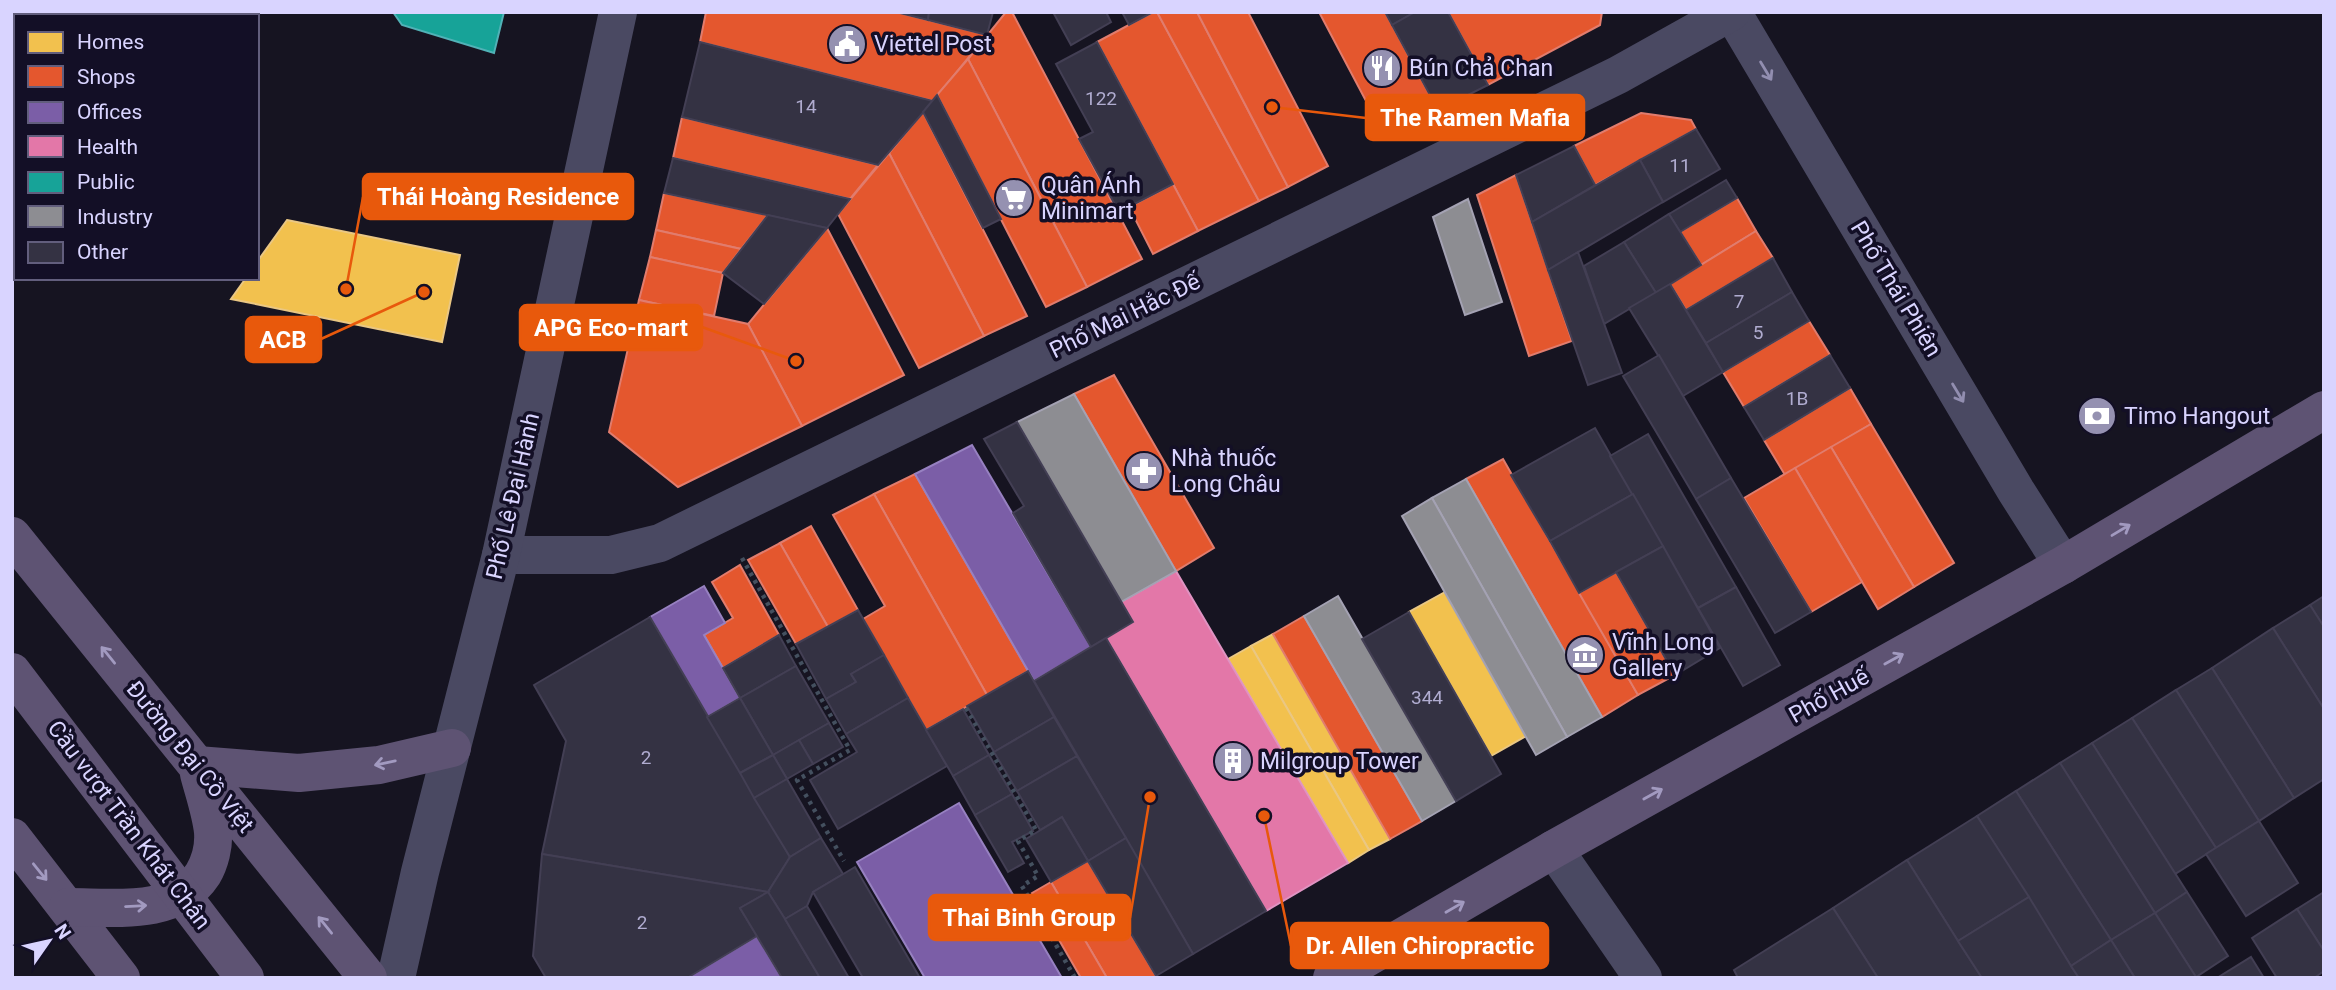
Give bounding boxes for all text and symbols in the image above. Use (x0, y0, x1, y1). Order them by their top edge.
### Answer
legend (14, 14, 259, 280)
public building icon: Viettel Post (826, 23, 868, 65)
text: Homes (77, 30, 144, 54)
place label: Viettel Post (874, 31, 992, 58)
restaurant icon: Bún Chả Chan (1361, 47, 1403, 89)
place label: Bún Chả Chan (1409, 55, 1553, 82)
one-way arrow (1760, 61, 1774, 81)
text: Shops (77, 65, 136, 89)
house number: 122 (1085, 87, 1117, 110)
house number: 14 (795, 95, 817, 118)
callout: The Ramen Mafia (1366, 95, 1584, 140)
text: Offices (77, 100, 142, 124)
text: The Ramen Mafia (1380, 104, 1570, 132)
text: Health (77, 135, 138, 159)
house number: 11 (1669, 154, 1691, 177)
text: Public (77, 170, 135, 194)
place label: Quân Ánh Minimart (1041, 171, 1141, 225)
callout: Thái Hoàng Residence (363, 174, 633, 219)
supermarket icon: Quân Ánh Minimart (993, 177, 1035, 219)
text: Thái Hoàng Residence (377, 183, 619, 211)
text: Industry (77, 205, 153, 229)
street label: Phố Thái Phiên (1845, 216, 1947, 362)
text: Other (77, 240, 128, 264)
street label: Phố Mai Hắc Đế (1045, 267, 1206, 364)
house number: 7 (1734, 290, 1744, 313)
callout: APG Eco-mart (520, 305, 702, 350)
text: APG Eco-mart (534, 314, 688, 342)
callout: ACB (246, 317, 321, 362)
house number: 5 (1753, 321, 1763, 344)
text: ACB (260, 326, 306, 354)
one-way arrow (1951, 382, 1965, 402)
house number: 1B (1786, 387, 1808, 410)
bank icon: Timo Hangout (2076, 395, 2118, 437)
place label: Timo Hangout (2124, 403, 2270, 430)
street label: Phố Lê Đại Hành (481, 410, 545, 582)
place label: Nhà thuốc Long Châu (1171, 445, 1281, 498)
pharmacy icon: Nhà thuốc Long Châu (1123, 450, 1165, 492)
one-way arrow (2111, 522, 2131, 536)
place label: Vĩnh Long Gallery (1612, 629, 1715, 682)
museum icon: Vĩnh Long Gallery (1564, 634, 1606, 676)
one-way arrow (101, 647, 116, 665)
one-way arrow (1884, 652, 1904, 666)
street label: Phố Huế (1784, 662, 1875, 729)
street label: Đường Đại Cồ Việt (121, 676, 259, 838)
house number: 344 (1411, 686, 1443, 709)
street label: Cầu vượt Trần Khát Chân (42, 715, 216, 935)
building icon: Milgroup Tower (1212, 740, 1254, 782)
house number: 2 (641, 746, 651, 769)
place label: Milgroup Tower (1260, 748, 1419, 775)
one-way arrow (374, 757, 397, 771)
one-way arrow (1642, 787, 1662, 801)
one-way arrow (32, 863, 48, 881)
callout: Thai Binh Group (929, 895, 1130, 940)
one-way arrow (124, 899, 147, 912)
one-way arrow (1445, 899, 1465, 913)
text: Thai Binh Group (942, 904, 1116, 932)
north arrow (14, 906, 84, 976)
house number: 2 (637, 911, 647, 934)
one-way arrow (318, 916, 333, 934)
text: N (49, 920, 76, 944)
callout: Dr. Allen Chiropractic (1291, 923, 1548, 968)
text: Dr. Allen Chiropractic (1306, 932, 1534, 960)

